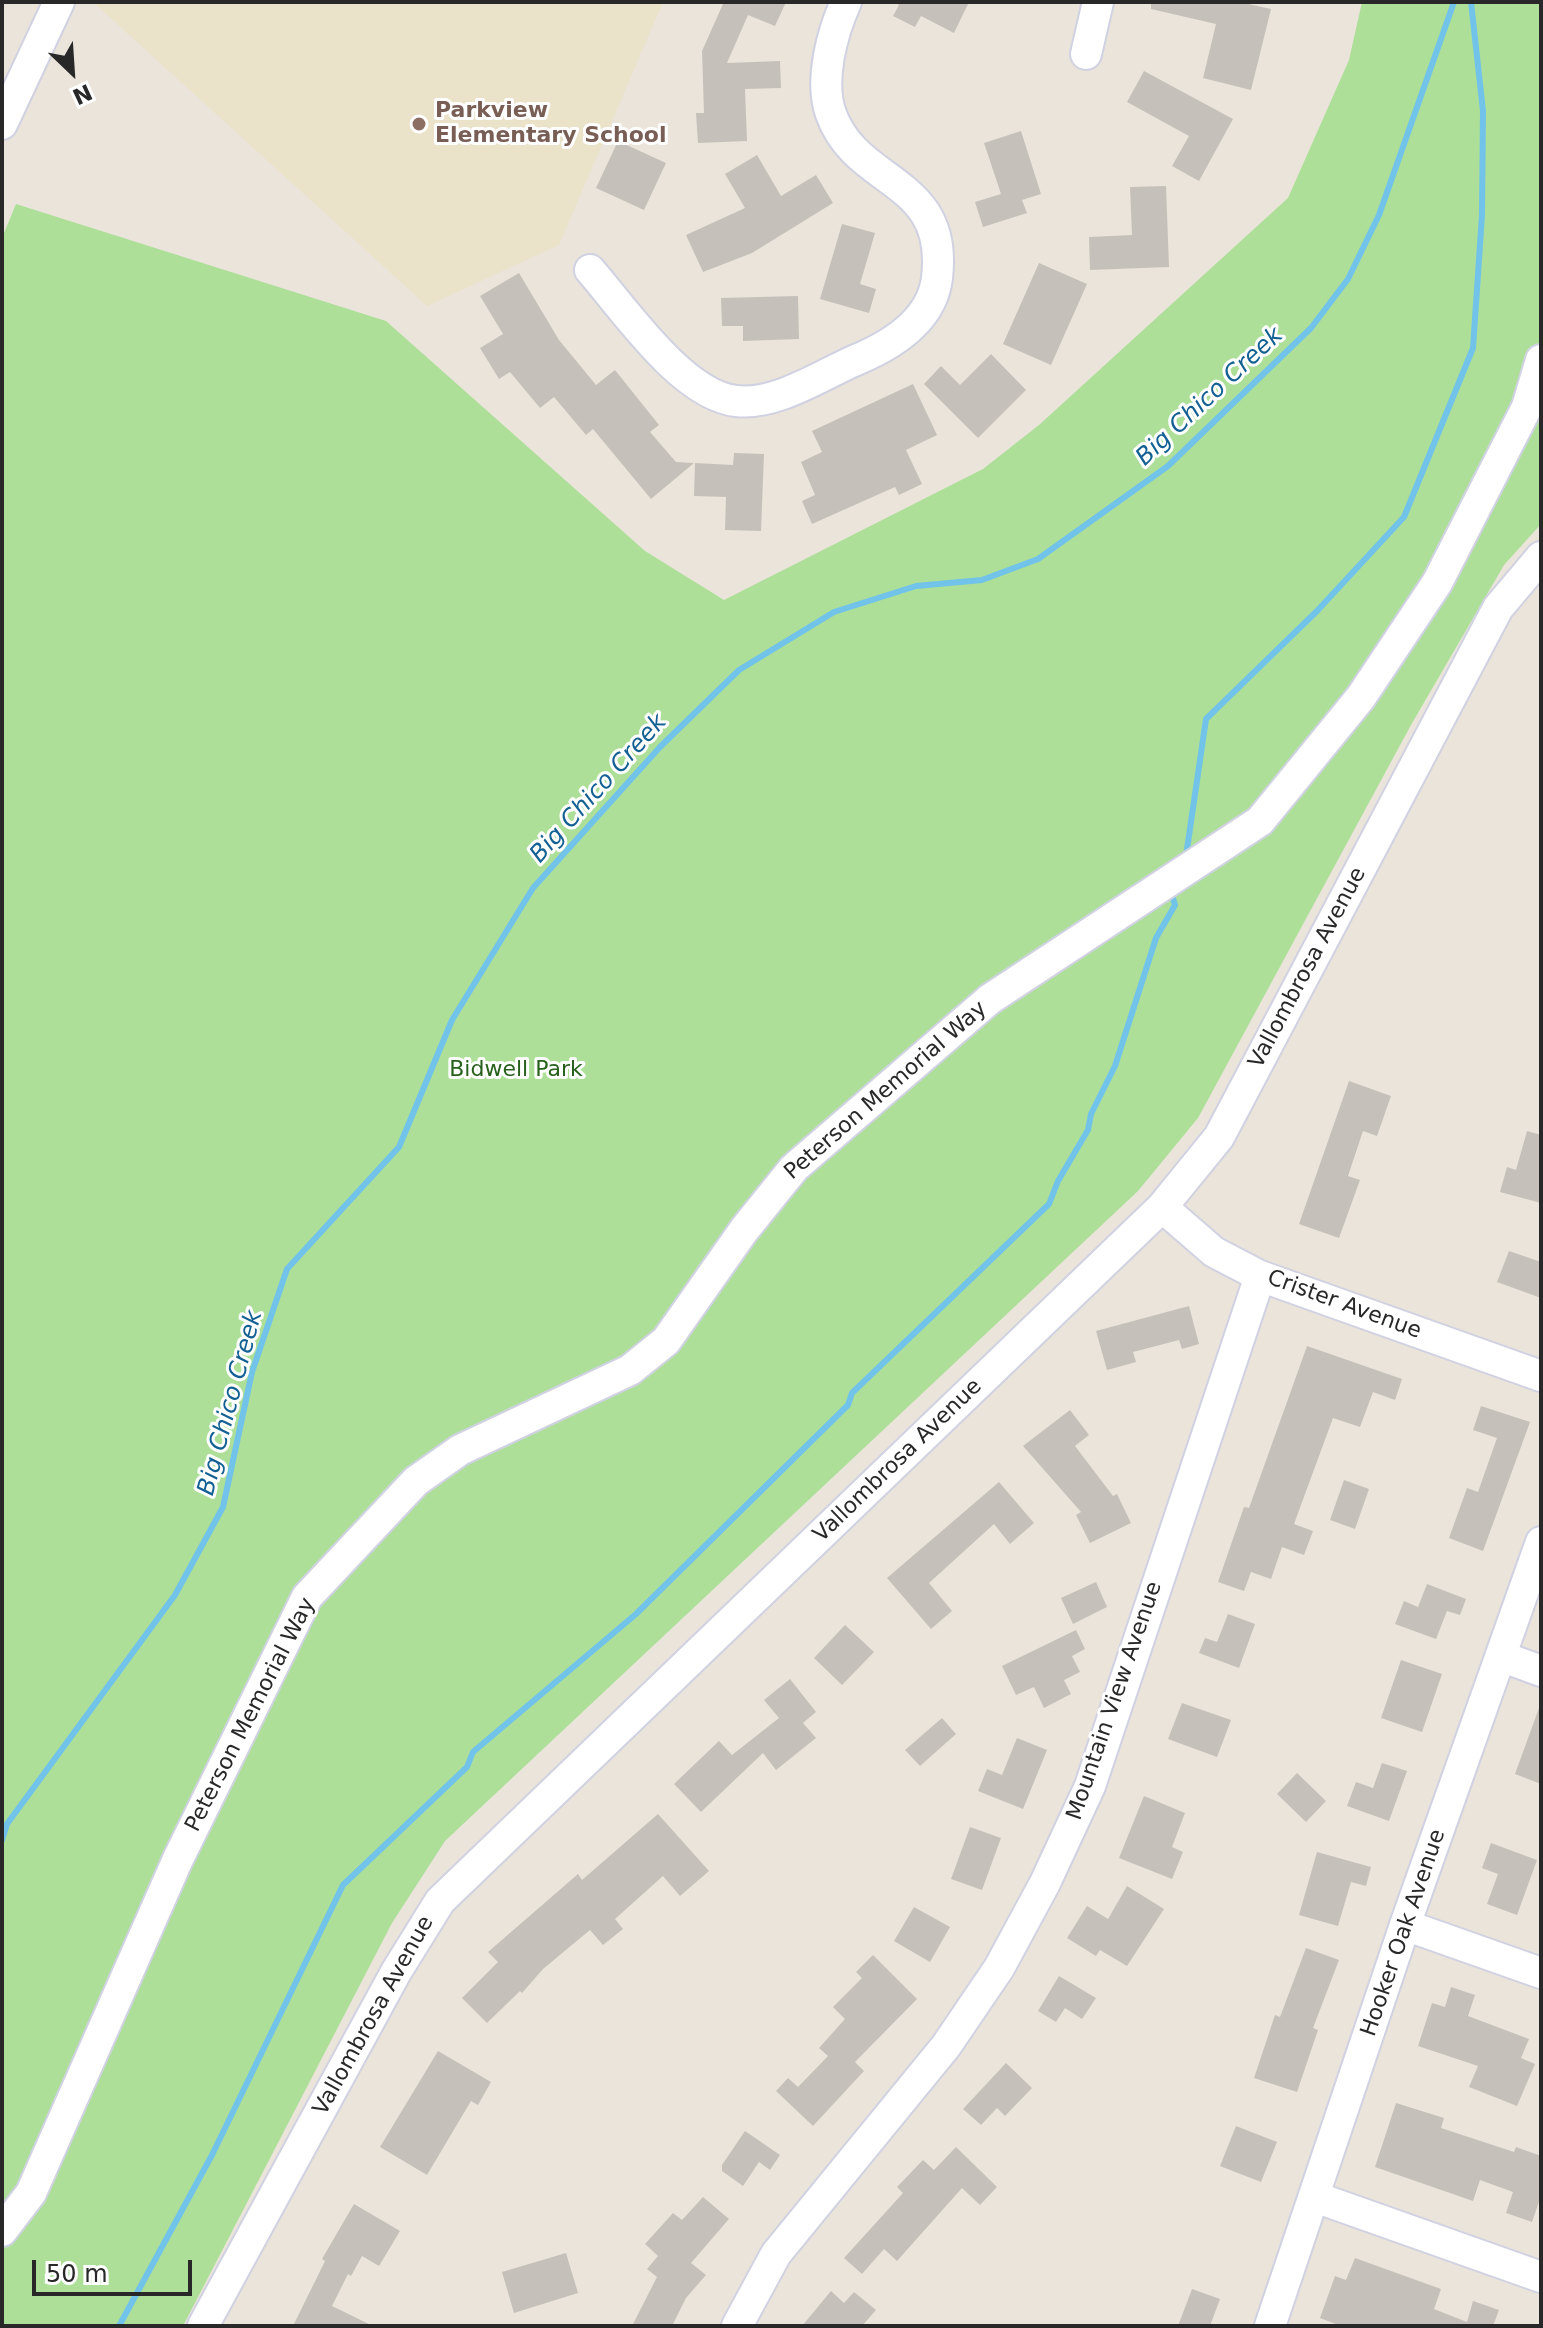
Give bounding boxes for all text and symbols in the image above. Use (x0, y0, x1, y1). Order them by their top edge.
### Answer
north arrow (32, 32, 112, 112)
text: N (69, 79, 96, 109)
place label: Parkview Elementary School (435, 98, 667, 150)
marker: Parkview Elementary School (410, 115, 428, 133)
water label: Big Chico Creek (1131, 322, 1289, 472)
water label: Big Chico Creek (525, 709, 673, 869)
street label: Vallombrosa Avenue (1244, 863, 1372, 1073)
street label: Peterson Memorial Way (780, 996, 992, 1186)
park label: Bidwell Park (449, 1057, 583, 1083)
street label: Crister Avenue (1263, 1265, 1425, 1345)
water label: Big Chico Creek (192, 1307, 270, 1499)
street label: Vallombrosa Avenue (808, 1374, 988, 1548)
street label: Mountain View Avenue (1062, 1578, 1168, 1824)
street label: Peterson Memorial Way (180, 1594, 322, 1836)
street label: Hooker Oak Avenue (1356, 1826, 1452, 2040)
street label: Vallombrosa Avenue (308, 1912, 440, 2120)
scale bar (36, 2244, 196, 2294)
text: 50 m (46, 2260, 108, 2288)

